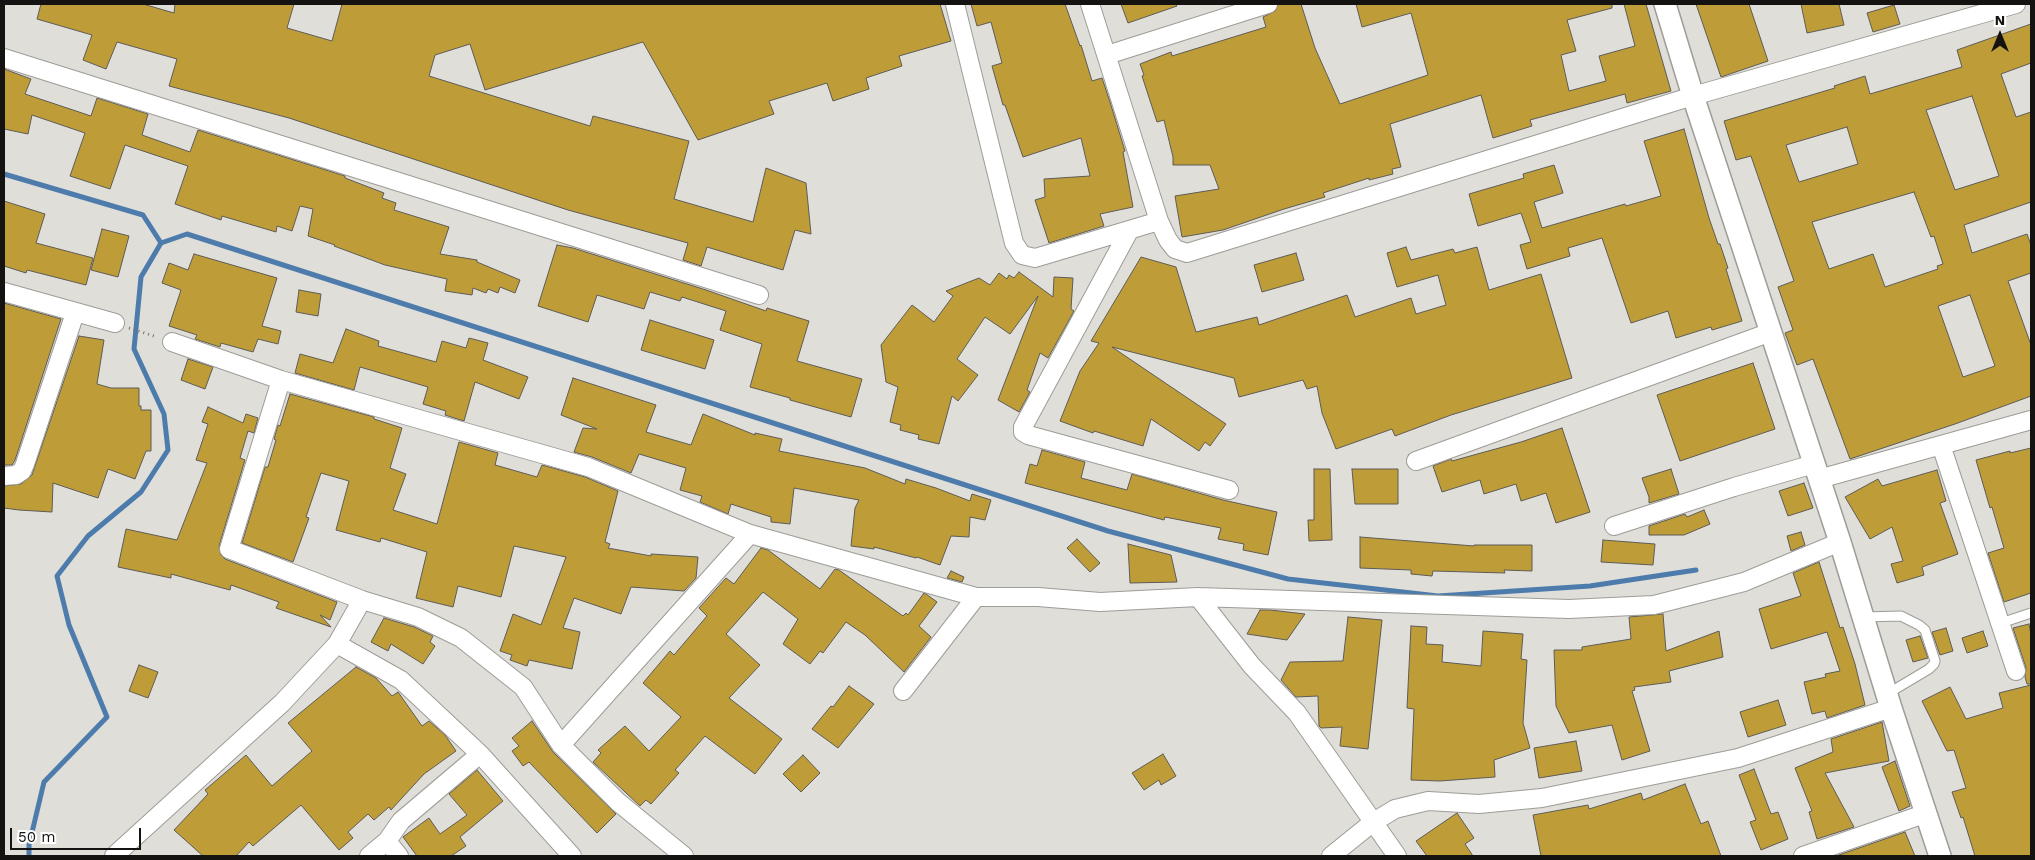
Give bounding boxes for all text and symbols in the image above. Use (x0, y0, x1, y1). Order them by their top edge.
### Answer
north arrow (1975, 10, 2025, 60)
text: N (1995, 12, 2005, 28)
scale bar (12, 818, 144, 850)
text: 50 m (18, 828, 55, 846)

